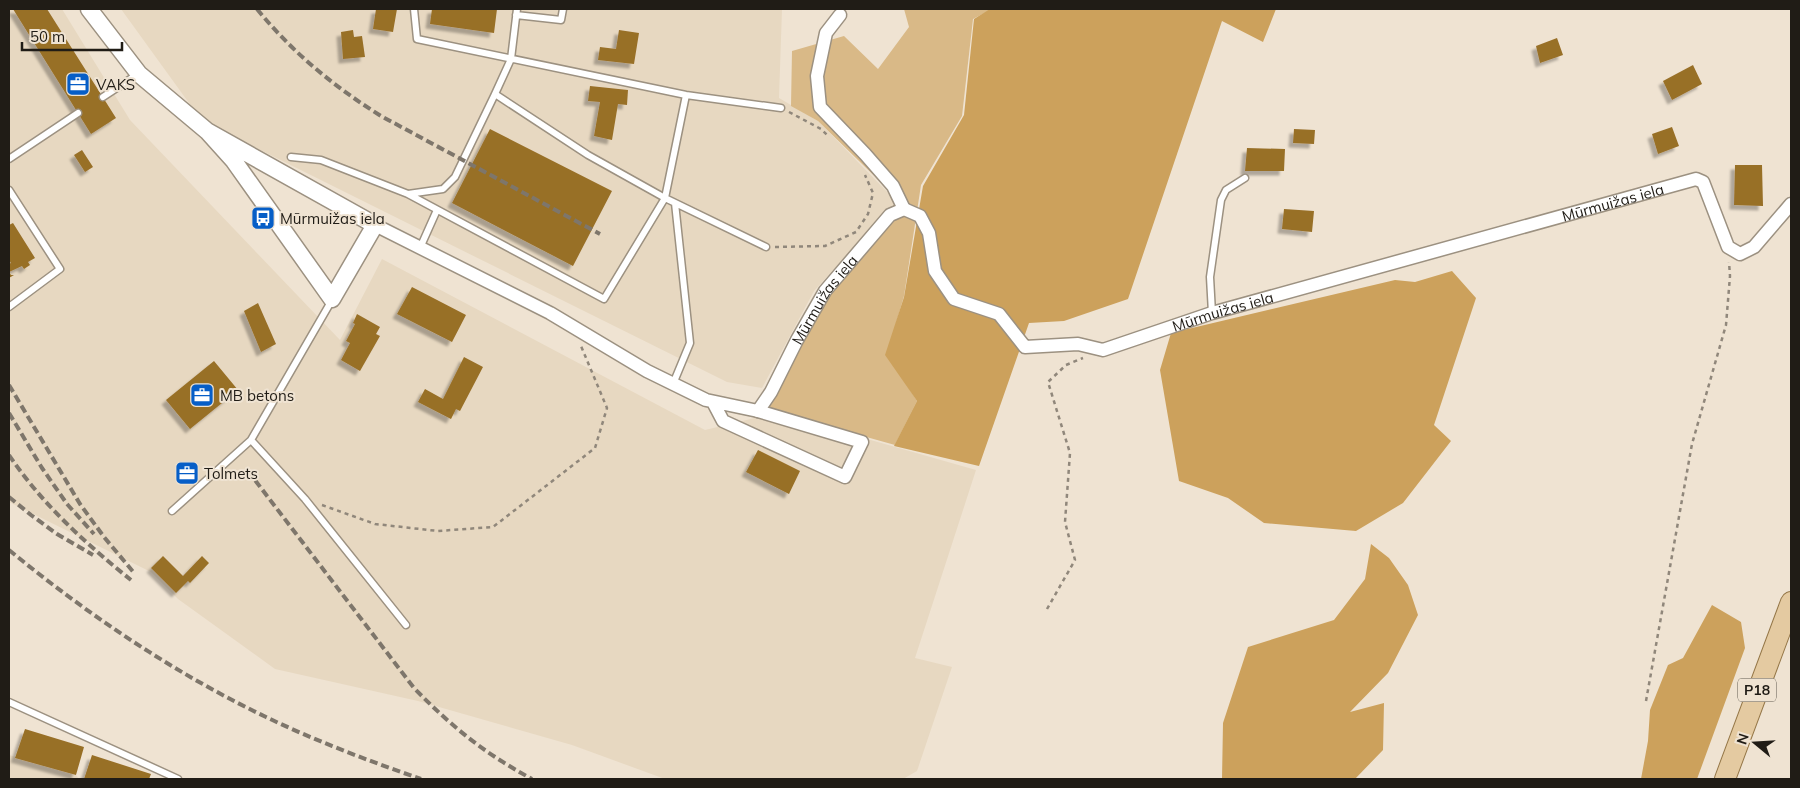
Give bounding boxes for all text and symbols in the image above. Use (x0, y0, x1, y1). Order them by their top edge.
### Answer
scale bar (22, 20, 122, 52)
text: 50 m (30, 27, 65, 46)
office icon: VAKS (65, 71, 91, 97)
place label: VAKS (96, 75, 135, 94)
street label: Mūrmuižas iela (1560, 179, 1666, 225)
bus stop icon: Mūrmuižas iela (250, 205, 276, 231)
place label: Mūrmuižas iela (280, 209, 385, 228)
street label: Mūrmuižas iela (787, 251, 861, 348)
street label: Mūrmuižas iela (1170, 287, 1275, 335)
office icon: MB betons (189, 382, 215, 408)
place label: MB betons (220, 386, 294, 405)
office icon: Tolmets (174, 460, 200, 486)
place label: Tolmets (204, 464, 258, 483)
road number: P18 (1738, 678, 1776, 702)
north arrow (1730, 718, 1780, 768)
text: N (1732, 731, 1753, 747)

